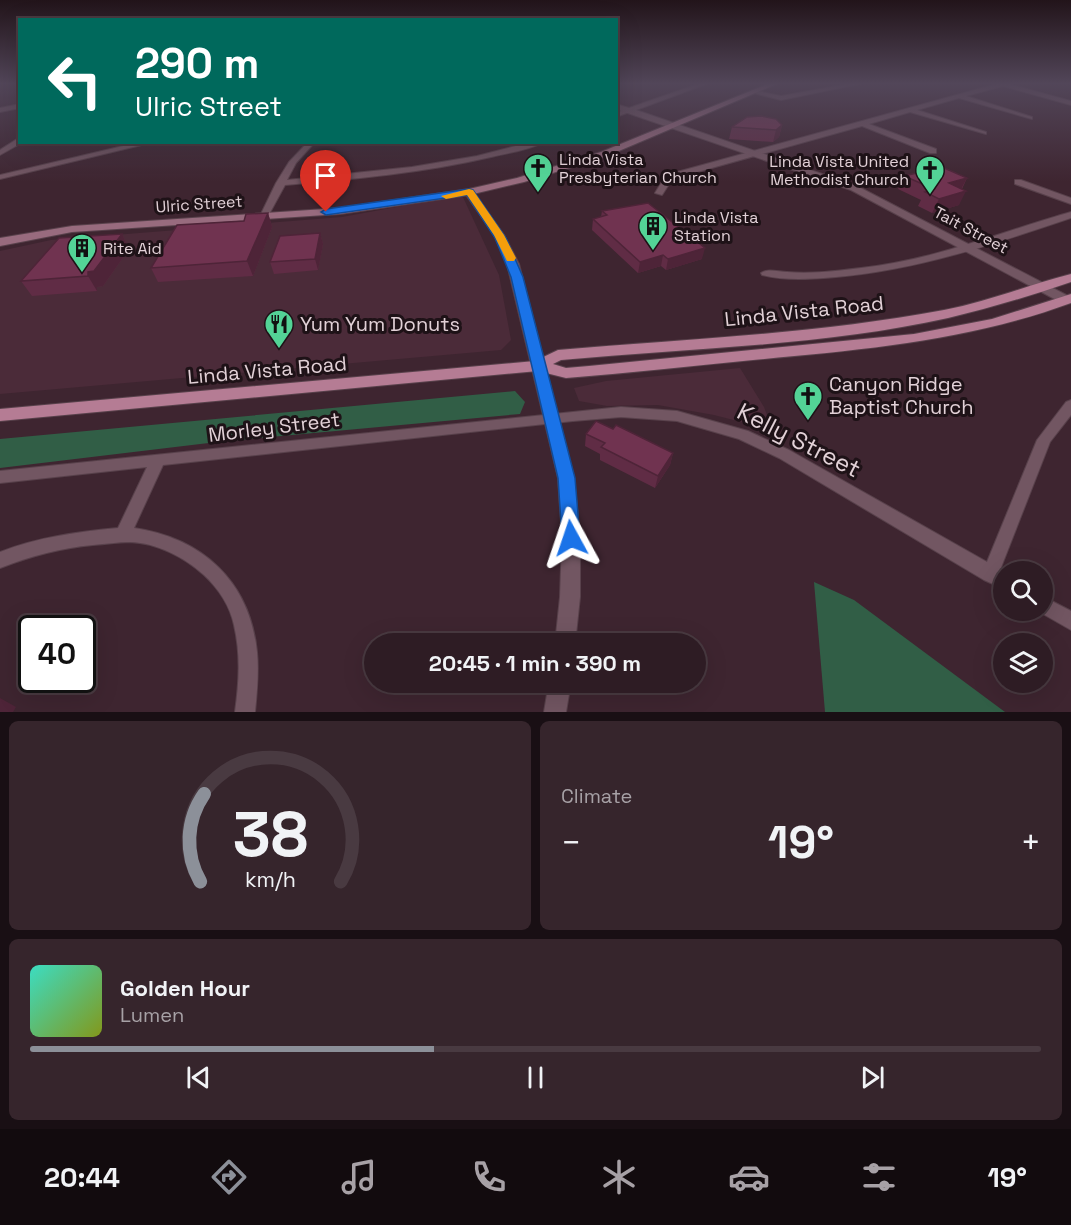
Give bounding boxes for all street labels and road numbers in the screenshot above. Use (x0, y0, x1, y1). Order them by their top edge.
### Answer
street label: Ulric Street (155, 190, 243, 218)
street label: Tait Street (930, 202, 1012, 258)
street label: Linda Vista Road (723, 290, 885, 332)
street label: Linda Vista Road (186, 350, 348, 390)
street label: Kelly Street (732, 396, 866, 484)
street label: Morley Street (207, 406, 341, 448)

